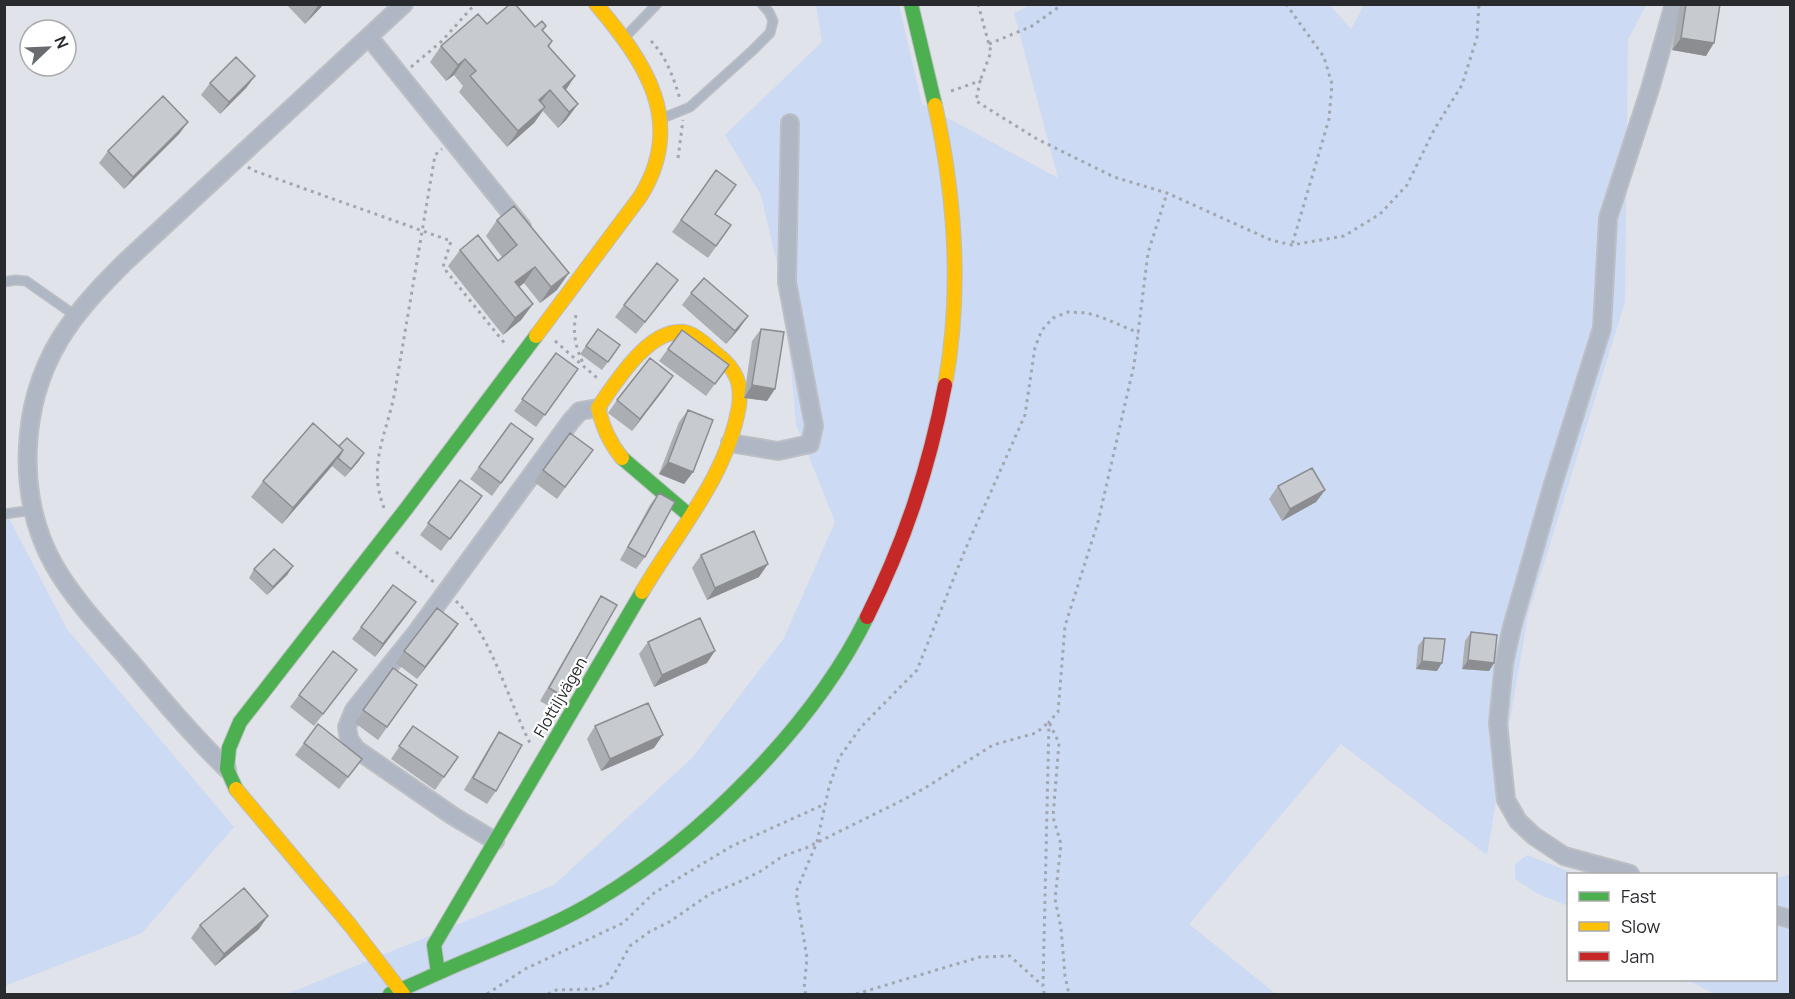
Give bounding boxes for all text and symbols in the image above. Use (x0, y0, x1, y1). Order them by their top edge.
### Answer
north arrow (18, 18, 78, 78)
text: N (49, 33, 74, 52)
street label: Flottiljvägen (528, 653, 592, 741)
legend (1567, 873, 1777, 981)
text: Fast (1621, 884, 1656, 908)
text: Slow (1621, 914, 1661, 938)
text: Jam (1621, 944, 1655, 968)

